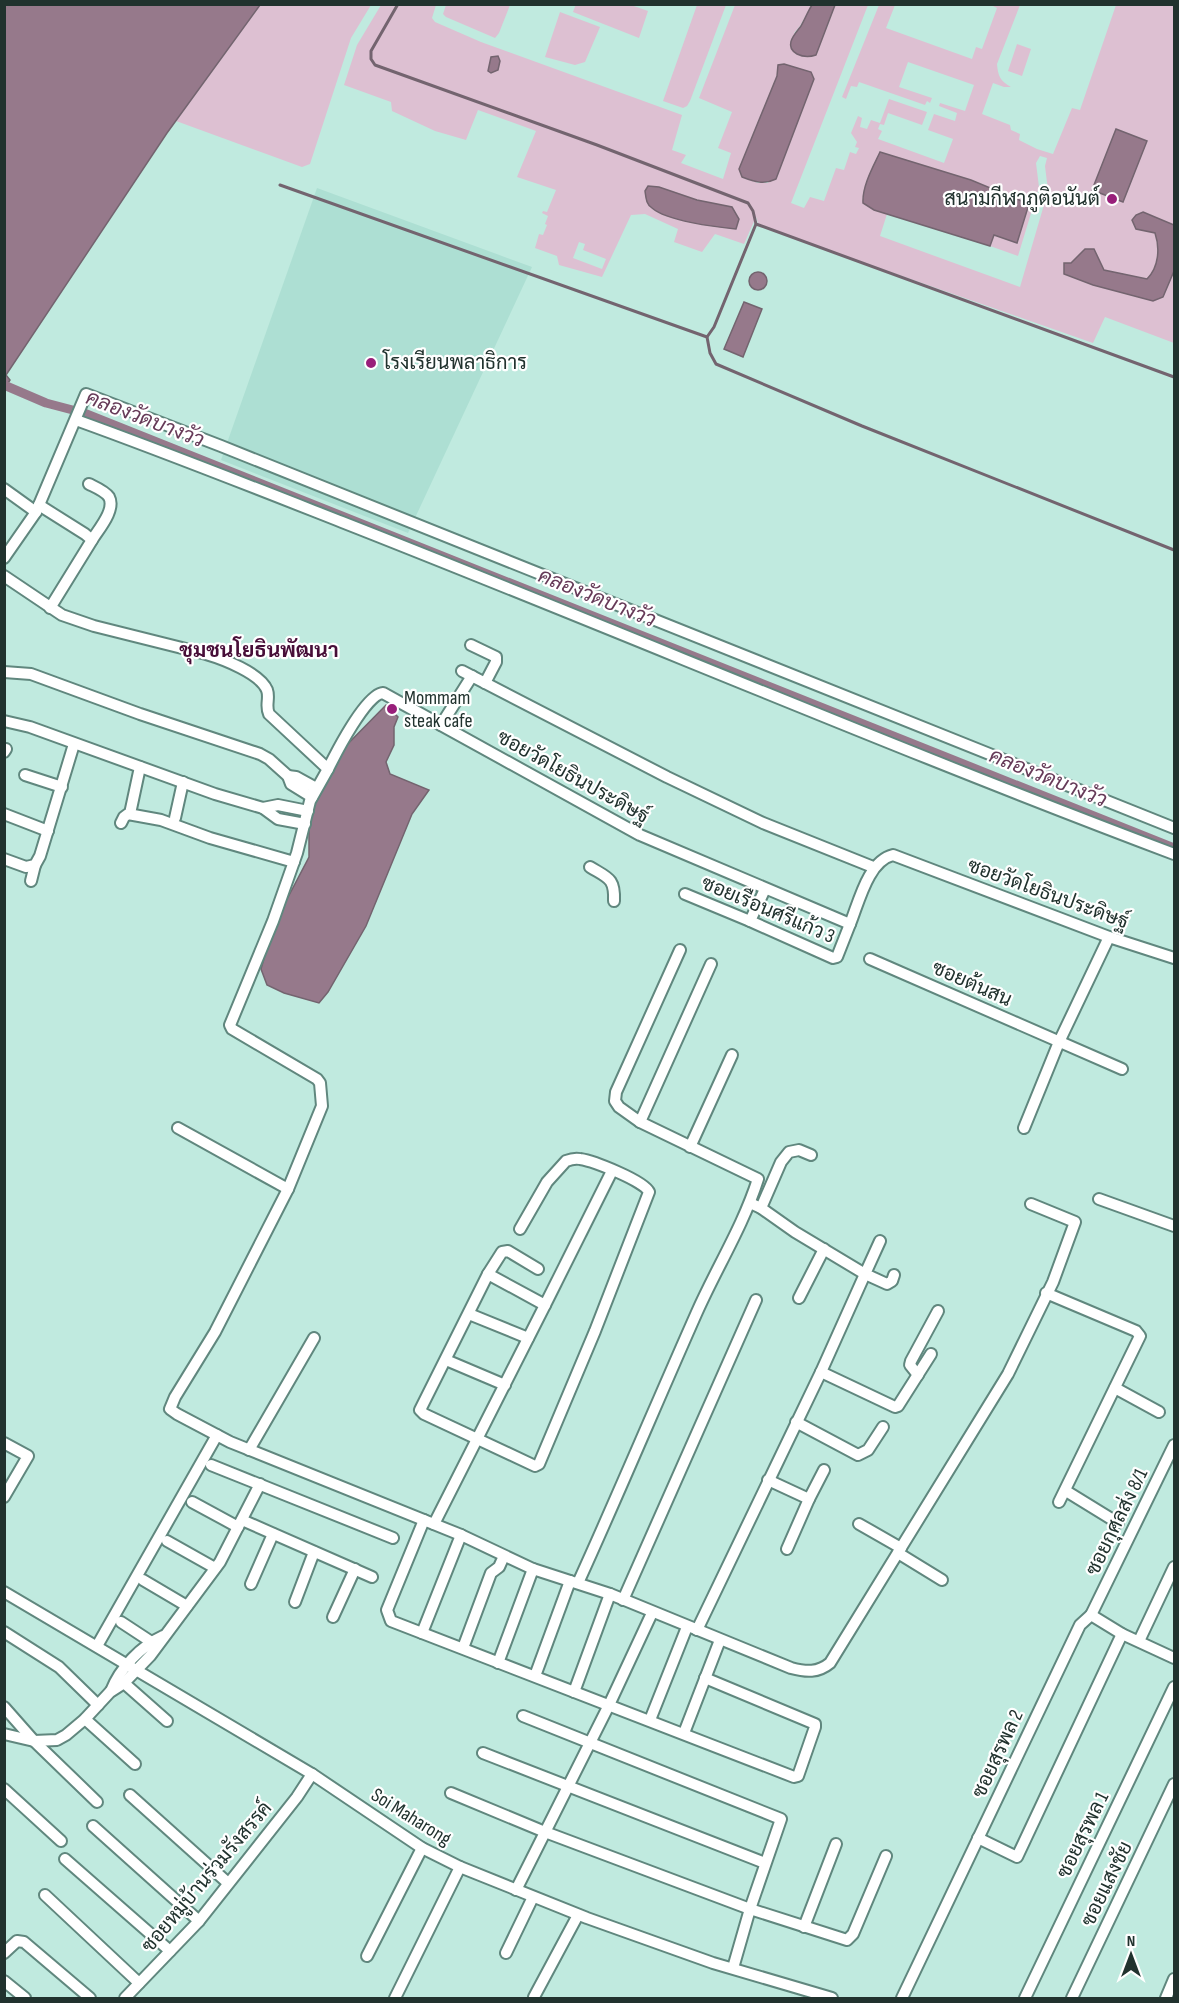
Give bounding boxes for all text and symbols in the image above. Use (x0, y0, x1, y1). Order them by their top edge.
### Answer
place label: สนามกีฬาภูติอนันต์ (944, 184, 1100, 213)
marker: สนามกีฬาภูติอนันต์ (1105, 192, 1119, 206)
place label: โรงเรียนพลาธิการ (382, 349, 527, 375)
marker: โรงเรียนพลาธิการ (364, 356, 378, 370)
water label: คลองวัดบางวัว (82, 385, 208, 453)
water label: คลองวัดบางวัว (535, 563, 659, 633)
district label: ชุมชนโยธินพัฒนา (179, 636, 339, 665)
place label: Mommam steak cafe (404, 686, 473, 733)
marker: Mommam steak cafe (385, 702, 399, 716)
street label: ซอยวัดโยธินประดิษฐ์ (493, 723, 655, 829)
water label: คลองวัดบางวัว (986, 743, 1110, 813)
street label: ซอยวัดโยธินประดิษฐ์ (964, 851, 1133, 934)
street label: ซอยเรือนศรีแก้ว 3 (698, 868, 839, 949)
street label: ซอยต้นสน (928, 955, 1016, 1012)
street label: ซอยกุศลส่ง 8/1 (1080, 1464, 1154, 1580)
street label: ซอยสุรพล 2 (967, 1706, 1030, 1802)
street label: Soi Maharong (367, 1783, 455, 1851)
street label: ซอยสุรพล 1 (1052, 1788, 1115, 1882)
street label: ซอยหมู่บ้านร่วมรังสรรค์ (134, 1795, 279, 1959)
street label: ซอยแสงชัย (1075, 1837, 1138, 1930)
north arrow (1101, 1925, 1161, 1985)
text: N (1127, 1932, 1135, 1951)

